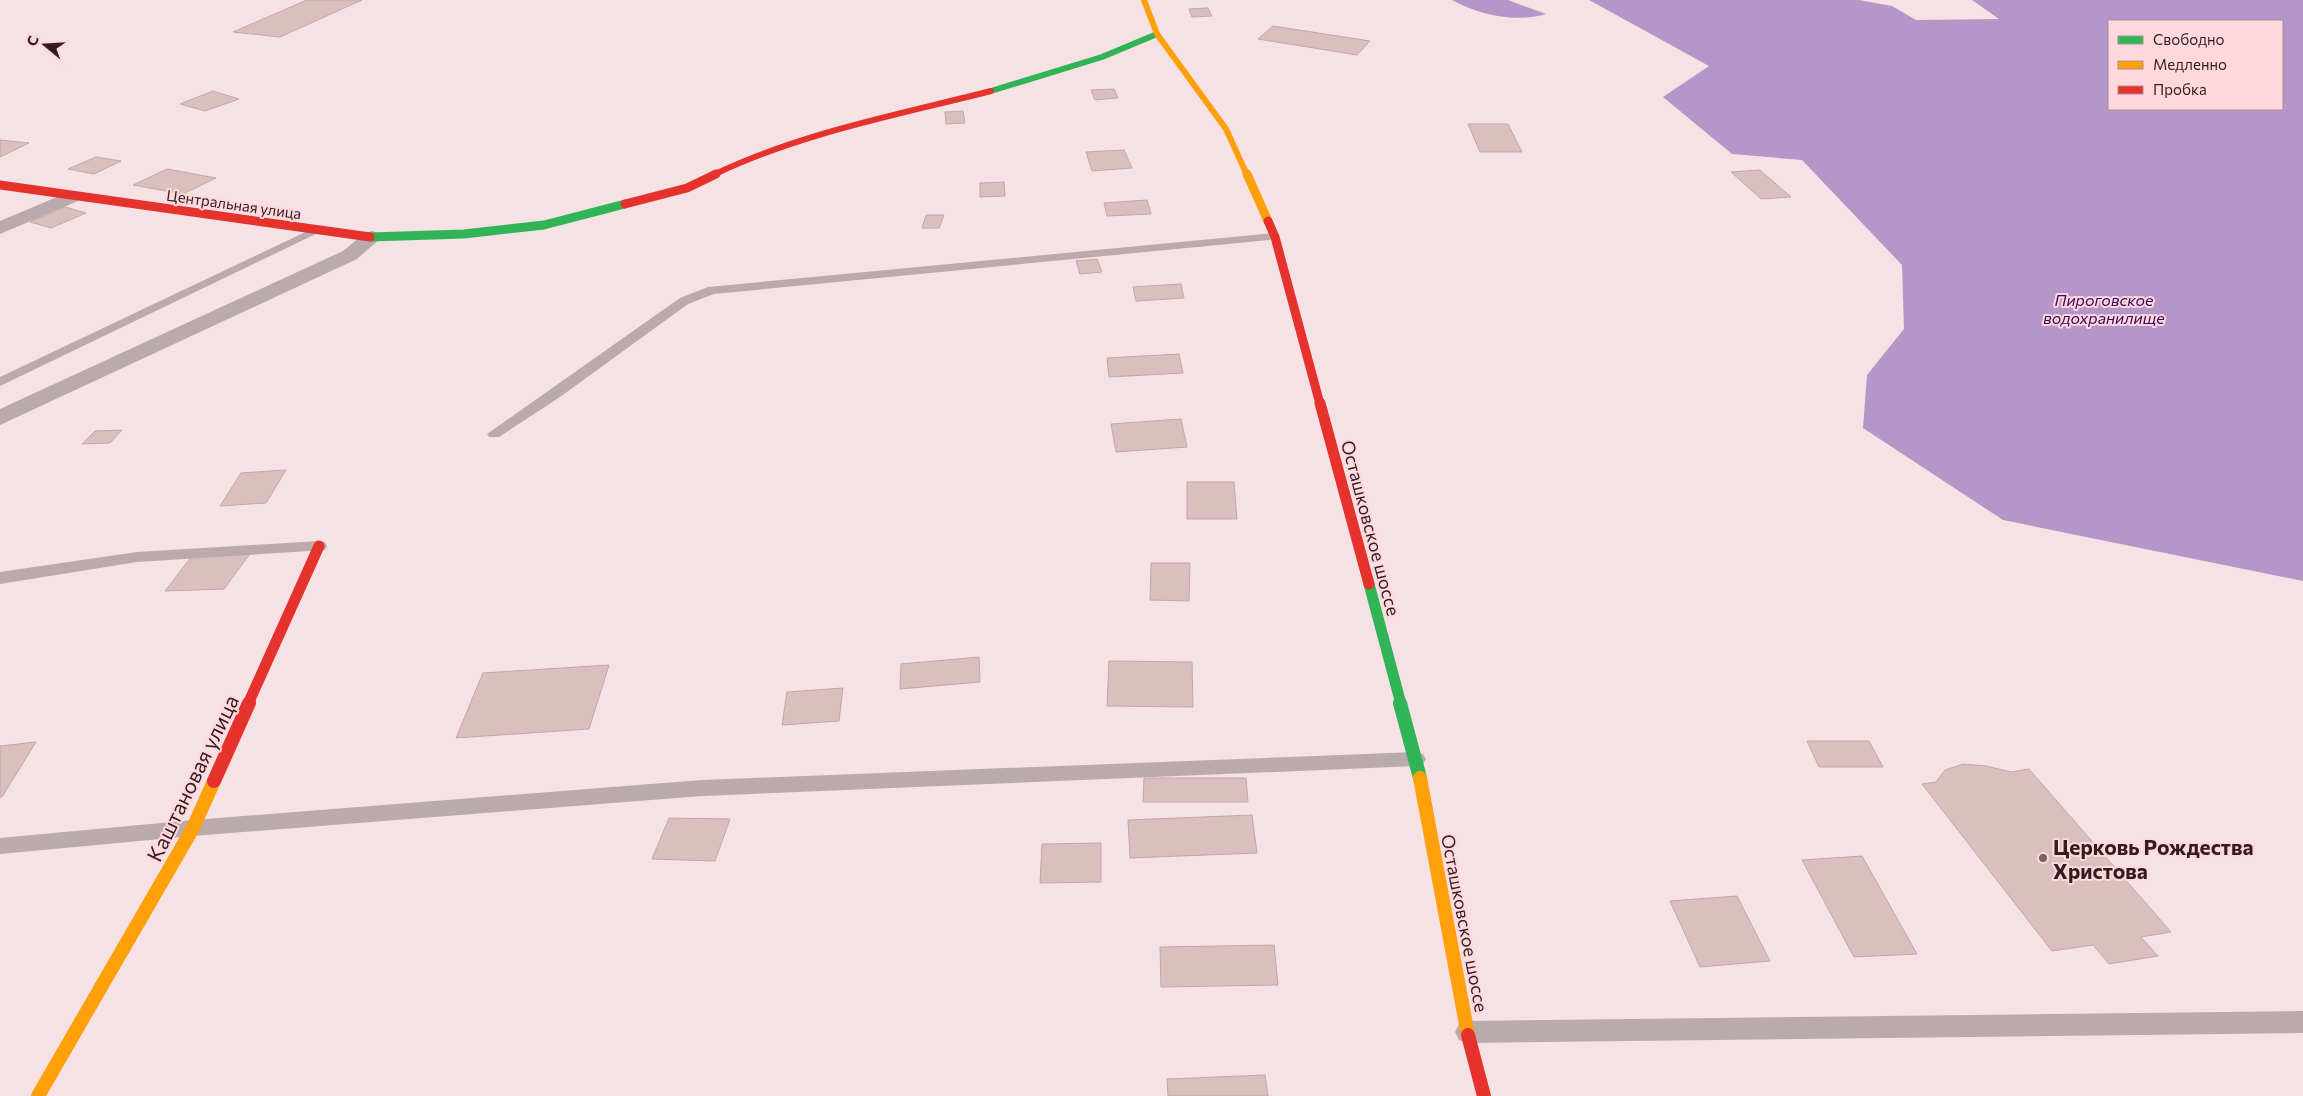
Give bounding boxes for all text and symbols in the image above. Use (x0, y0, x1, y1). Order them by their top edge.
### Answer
north arrow (20, 20, 70, 70)
legend (2108, 20, 2283, 110)
text: Свободно (2153, 30, 2224, 48)
text: С (23, 34, 42, 48)
text: Медленно (2153, 55, 2227, 73)
text: Пробка (2153, 80, 2207, 98)
street label: Центральная улица (165, 186, 303, 222)
water label: Пироговское водохранилище (2043, 290, 2165, 327)
street label: Осташковское шоссе (1337, 438, 1405, 618)
street label: Каштановая улица (141, 691, 243, 865)
street label: Осташковское шоссе (1437, 832, 1493, 1014)
place label: Церковь Рождества Христова (2053, 834, 2253, 883)
marker: Церковь Рождества Христова (2037, 852, 2049, 864)

